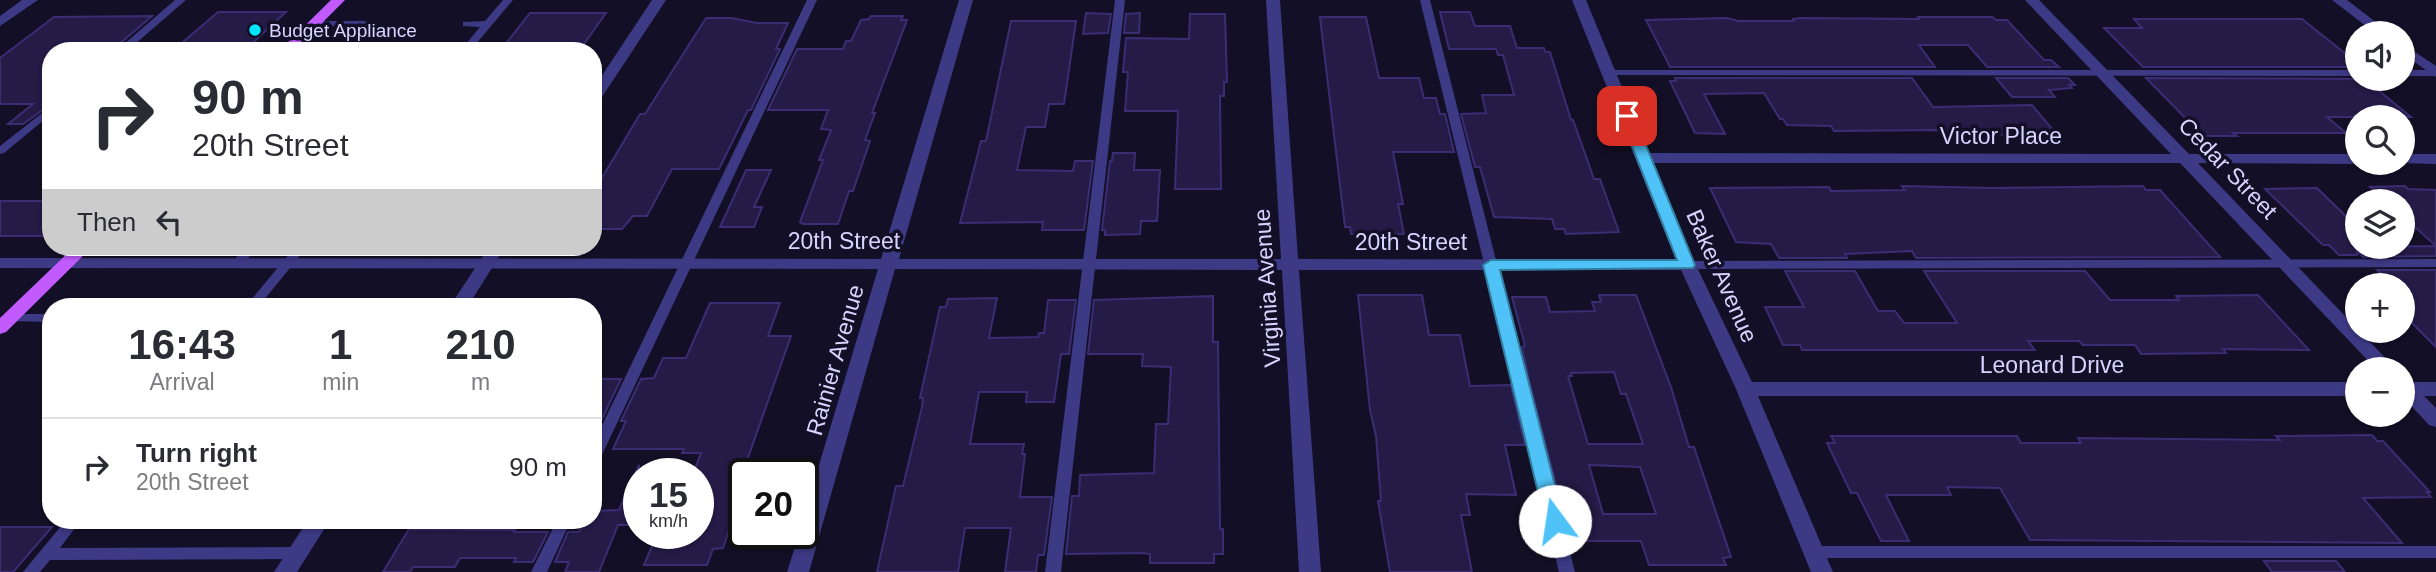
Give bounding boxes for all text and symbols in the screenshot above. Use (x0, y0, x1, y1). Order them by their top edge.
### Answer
place label: Budget Appliance (269, 20, 417, 41)
map controls (2345, 21, 2415, 427)
button: sound (2345, 21, 2415, 91)
marker: Budget Appliance (247, 22, 263, 38)
icon: right (77, 70, 168, 161)
text: 90 m (192, 70, 304, 124)
pin (1597, 86, 1657, 146)
icon: arrive (1608, 97, 1646, 135)
button: search (2345, 105, 2415, 175)
street label: Cedar Street (2173, 112, 2283, 224)
street label: Victor Place (1940, 123, 2062, 149)
text: 20th Street (192, 127, 349, 163)
button: layers (2345, 189, 2415, 259)
icon: left (150, 203, 188, 241)
street label: Baker Avenue (1681, 205, 1763, 347)
text: Then (77, 207, 136, 237)
street label: Virginia Avenue (1248, 208, 1286, 368)
street label: 20th Street (788, 228, 901, 254)
street label: 20th Street (1355, 229, 1468, 255)
button: + (2345, 273, 2415, 343)
street label: Rainier Avenue (801, 282, 869, 438)
text: 16:43 (128, 321, 236, 368)
text: 1 (329, 321, 352, 368)
text: 210 (446, 321, 516, 368)
street label: Leonard Drive (1980, 352, 2124, 378)
button: − (2345, 357, 2415, 427)
text: Arrival (149, 369, 215, 395)
text: min (322, 369, 359, 395)
text: m (471, 369, 490, 395)
text: Turn right (136, 438, 257, 468)
icon: right (77, 448, 115, 486)
text: 90 m (509, 452, 567, 482)
speed limit sign: 20 (728, 458, 819, 549)
text: 20th Street (136, 469, 249, 495)
text: 15 (649, 475, 688, 514)
position arrow (1518, 484, 1592, 558)
text: km/h (649, 511, 688, 531)

